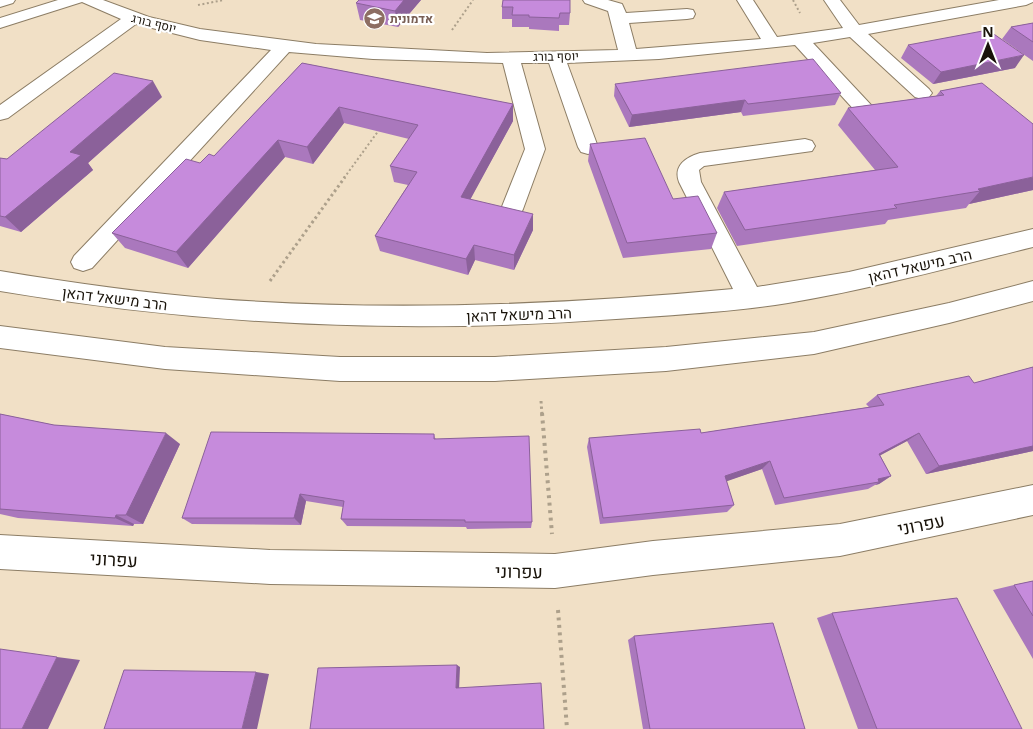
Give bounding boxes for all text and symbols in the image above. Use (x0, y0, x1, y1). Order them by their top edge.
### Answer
school or university icon: אדמונית (362, 6, 386, 30)
street label: יוסף בורג (130, 9, 178, 37)
place label: אדמונית (390, 10, 433, 27)
north arrow (963, 20, 1013, 70)
text: N (982, 22, 994, 41)
street label: יוסף בורג (533, 47, 579, 65)
street label: הרב מישאל דהאן (866, 243, 974, 287)
street label: הרב מישאל דהאן (61, 282, 169, 314)
street label: הרב מישאל דהאן (466, 302, 572, 326)
street label: עפרוני (895, 508, 947, 540)
street label: עפרוני (90, 546, 138, 572)
street label: עפרוני (495, 559, 543, 583)

